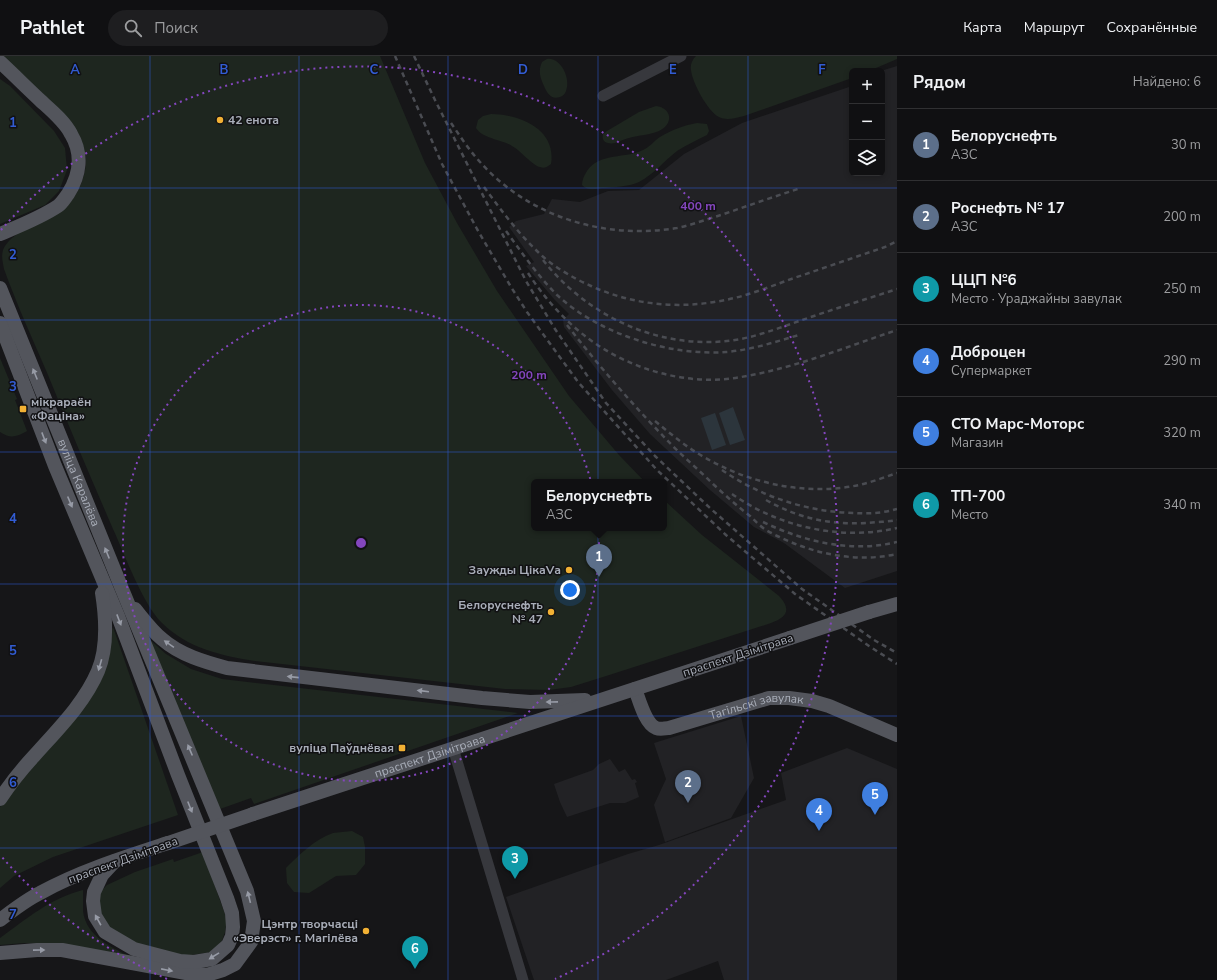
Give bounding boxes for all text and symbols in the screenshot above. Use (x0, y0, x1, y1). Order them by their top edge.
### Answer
search box (108, 10, 388, 46)
text: Pathlet (20, 15, 84, 41)
icon: search (122, 17, 144, 39)
text: Поиск (154, 18, 198, 38)
text: Карта (963, 18, 1002, 37)
text: Маршрут (1024, 18, 1085, 37)
text: Сохранённые (1107, 18, 1197, 37)
text: A (70, 61, 80, 79)
text: B (220, 61, 229, 79)
text: C (370, 61, 379, 79)
text: D (518, 61, 528, 79)
text: E (669, 61, 677, 79)
text: F (818, 61, 826, 79)
map controls (849, 68, 885, 176)
button: + (849, 68, 885, 104)
text: Рядом (913, 71, 966, 94)
text: Найдено: 6 (1133, 73, 1201, 91)
button: − (849, 104, 885, 140)
place label: 42 енота (228, 112, 279, 128)
text: 1 (9, 114, 17, 132)
marker: 42 енота (215, 115, 225, 125)
text: Белоруснефть (951, 126, 1057, 146)
text: 1 (922, 136, 930, 154)
text: 30 m (1171, 136, 1201, 154)
button: layers (849, 140, 885, 176)
text: АЗС (951, 146, 978, 164)
text: 400 m (680, 198, 716, 214)
text: Роснефть № 17 (951, 198, 1065, 218)
text: 2 (922, 208, 930, 226)
text: 200 m (1163, 208, 1201, 226)
text: АЗС (951, 218, 978, 236)
text: 2 (9, 246, 17, 264)
text: ЦЦП №6 (951, 270, 1016, 290)
text: 3 (922, 280, 930, 298)
text: 250 m (1163, 280, 1201, 298)
text: Место · Ураджайны завулак (951, 290, 1122, 308)
text: Доброцен (951, 342, 1026, 362)
text: 4 (922, 352, 930, 370)
text: 290 m (1163, 352, 1201, 370)
text: Супермаркет (951, 362, 1032, 380)
one-way arrow (31, 367, 37, 379)
text: 200 m (511, 367, 547, 383)
text: 3 (9, 378, 17, 396)
place label: мікрараён «Фаціна» (31, 394, 91, 424)
marker: мікрараён «Фаціна» (18, 404, 28, 414)
text: СТО Марс-Моторс (951, 414, 1084, 434)
text: 5 (922, 424, 930, 442)
text: 320 m (1163, 424, 1201, 442)
one-way arrow (42, 432, 48, 444)
text: Магазин (951, 434, 1003, 452)
street label: вуліца Каралёва (54, 436, 104, 529)
popup (531, 479, 667, 531)
text: Белоруснефть (546, 486, 652, 506)
text: ТП-700 (951, 486, 1005, 506)
text: 6 (922, 496, 930, 514)
text: 340 m (1163, 496, 1201, 514)
one-way arrow (67, 497, 73, 508)
text: АЗС (546, 506, 573, 524)
text: Место (951, 506, 988, 524)
text: 4 (9, 510, 17, 528)
centre of rings (354, 536, 368, 550)
pin: 1 (586, 544, 612, 577)
one-way arrow (104, 546, 110, 558)
place label: Заужды ЦікаVа (469, 562, 561, 578)
marker: Заужды ЦікаVа (564, 565, 574, 575)
your location (560, 580, 580, 600)
place label: Белоруснефть № 47 (458, 597, 543, 627)
marker: Белоруснефть № 47 (546, 607, 556, 617)
one-way arrow (117, 614, 123, 626)
street label: праспект Дзімітрава (681, 630, 795, 680)
one-way arrow (164, 640, 174, 648)
text: 5 (9, 642, 17, 660)
one-way arrow (97, 659, 103, 671)
one-way arrow (287, 673, 299, 680)
one-way arrow (417, 688, 429, 694)
street label: Тагільскі завулак (707, 690, 805, 724)
one-way arrow (545, 699, 558, 705)
street label: праспект Дзімітрава (372, 730, 487, 782)
place label: вуліца Паўднёвая (289, 740, 394, 756)
marker: вуліца Паўднёвая (397, 743, 407, 753)
one-way arrow (187, 745, 193, 756)
pin: 2 (675, 770, 701, 803)
text: 6 (9, 774, 17, 792)
pin: 5 (862, 782, 888, 815)
pin: 4 (806, 798, 832, 831)
one-way arrow (188, 801, 194, 813)
street label: праспект Дзімітрава (66, 833, 180, 887)
pin: 3 (502, 846, 528, 879)
one-way arrow (245, 891, 251, 903)
text: 7 (9, 906, 17, 924)
one-way arrow (95, 914, 101, 926)
place label: Цэнтр творчасці «Эверэст» г. Магілёва (233, 916, 358, 946)
marker: Цэнтр творчасці «Эверэст» г. Магілёва (361, 926, 371, 936)
pin: 6 (402, 936, 428, 969)
one-way arrow (33, 947, 46, 953)
one-way arrow (208, 953, 219, 960)
one-way arrow (161, 967, 173, 973)

